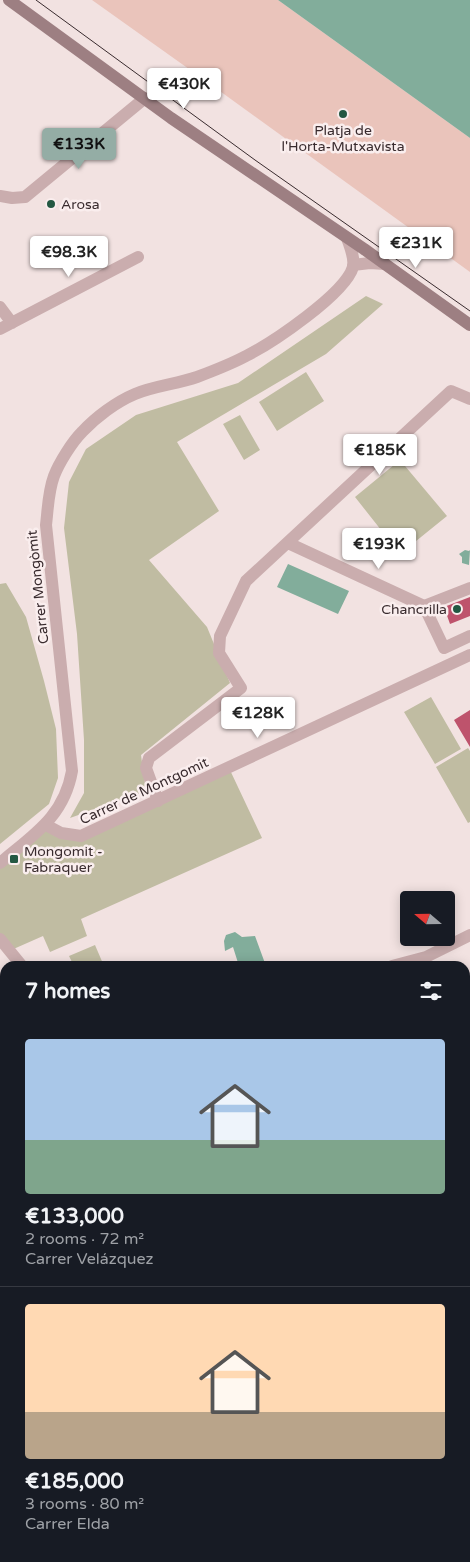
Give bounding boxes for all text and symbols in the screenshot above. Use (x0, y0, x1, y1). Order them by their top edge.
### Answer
pin: €430K (149, 68, 219, 110)
text: €430K (158, 74, 210, 94)
marker: Platja de l'Horta-Mutxavista (337, 108, 349, 120)
place label: Platja de l'Horta-Mutxavista (281, 122, 405, 155)
pin: €133K (44, 128, 114, 170)
text: €133K (53, 134, 105, 154)
place label: Arosa (61, 196, 100, 213)
marker: Arosa (45, 198, 57, 210)
pin: €231K (381, 226, 451, 269)
text: €231K (390, 233, 442, 253)
pin: €98.3K (28, 236, 110, 278)
text: €98.3K (41, 242, 97, 262)
pin: €185K (345, 434, 415, 476)
text: €185K (354, 440, 406, 460)
pin: €193K (344, 528, 414, 570)
street label: Carrer Mongòmit (23, 529, 52, 645)
text: €193K (353, 534, 405, 554)
place label: Chancrilla (381, 601, 447, 618)
marker: Chancrilla (451, 603, 463, 615)
pin: €128K (223, 696, 293, 739)
text: €128K (232, 703, 284, 723)
street label: Carrer de Montgomit (77, 753, 212, 828)
place label: Mongomit - Fabraquer (24, 843, 103, 876)
marker: Mongomit - Fabraquer (8, 853, 20, 865)
north arrow (400, 891, 455, 946)
map controls (400, 891, 455, 946)
icon: filters (417, 977, 445, 1005)
text: 7 homes (25, 979, 110, 1004)
icon: home (190, 1071, 280, 1161)
text: €133,000 (25, 1204, 124, 1229)
text: 2 rooms · 72 m² (25, 1229, 144, 1249)
text: Carrer Velázquez (25, 1249, 154, 1269)
icon: home (190, 1337, 280, 1427)
text: €185,000 (25, 1469, 124, 1494)
text: 3 rooms · 80 m² (25, 1494, 144, 1514)
text: Carrer Elda (25, 1514, 110, 1534)

